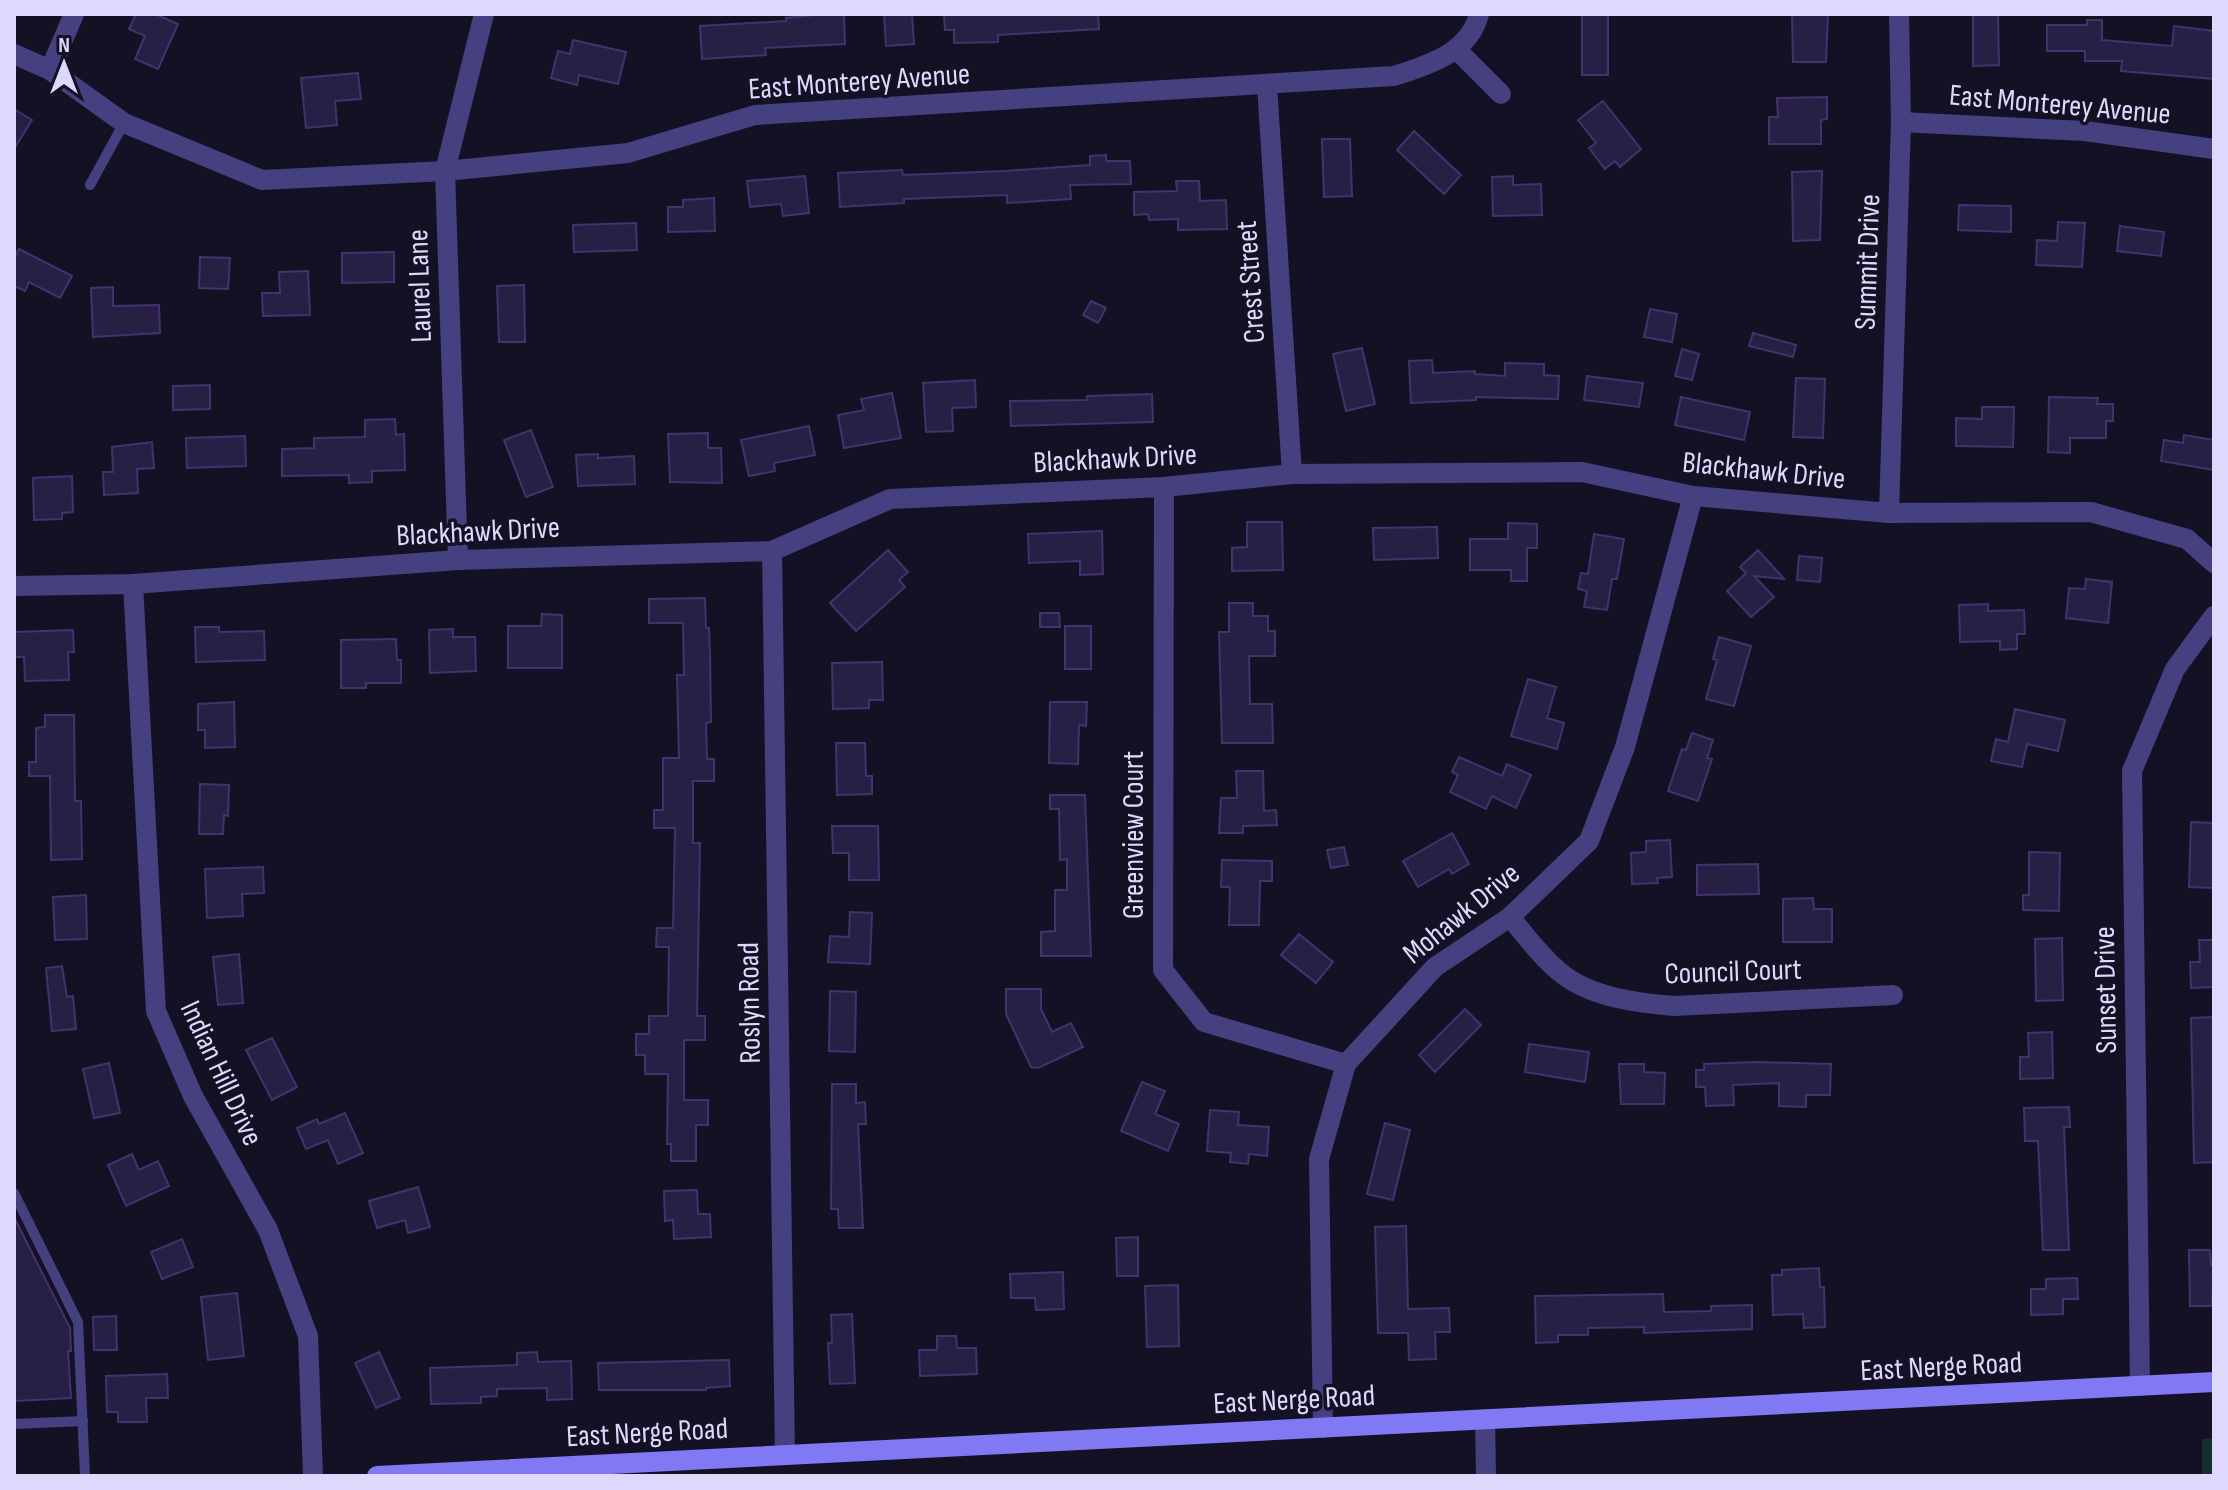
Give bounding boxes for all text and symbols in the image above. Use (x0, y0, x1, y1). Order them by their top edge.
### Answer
north arrow (24, 24, 104, 104)
text: N (58, 32, 70, 59)
street label: East Monterey Avenue (747, 56, 971, 108)
street label: East Monterey Avenue (1948, 77, 2172, 133)
street label: Summit Drive (1848, 194, 1888, 331)
street label: Crest Street (1229, 220, 1273, 344)
street label: Laurel Lane (400, 229, 440, 343)
street label: Blackhawk Drive (1032, 437, 1198, 481)
street label: Blackhawk Drive (1681, 445, 1847, 497)
street label: Blackhawk Drive (395, 510, 561, 554)
street label: Greenview Court (1116, 751, 1152, 919)
street label: Mohawk Drive (1396, 856, 1527, 972)
street label: Sunset Drive (2087, 926, 2125, 1054)
street label: Roslyn Road (731, 942, 769, 1064)
street label: Council Court (1664, 952, 1802, 992)
street label: Indian Hill Drive (172, 995, 270, 1151)
street label: East Nerge Road (1859, 1345, 2023, 1389)
street label: East Nerge Road (1212, 1378, 1376, 1422)
street label: East Nerge Road (565, 1411, 729, 1455)

